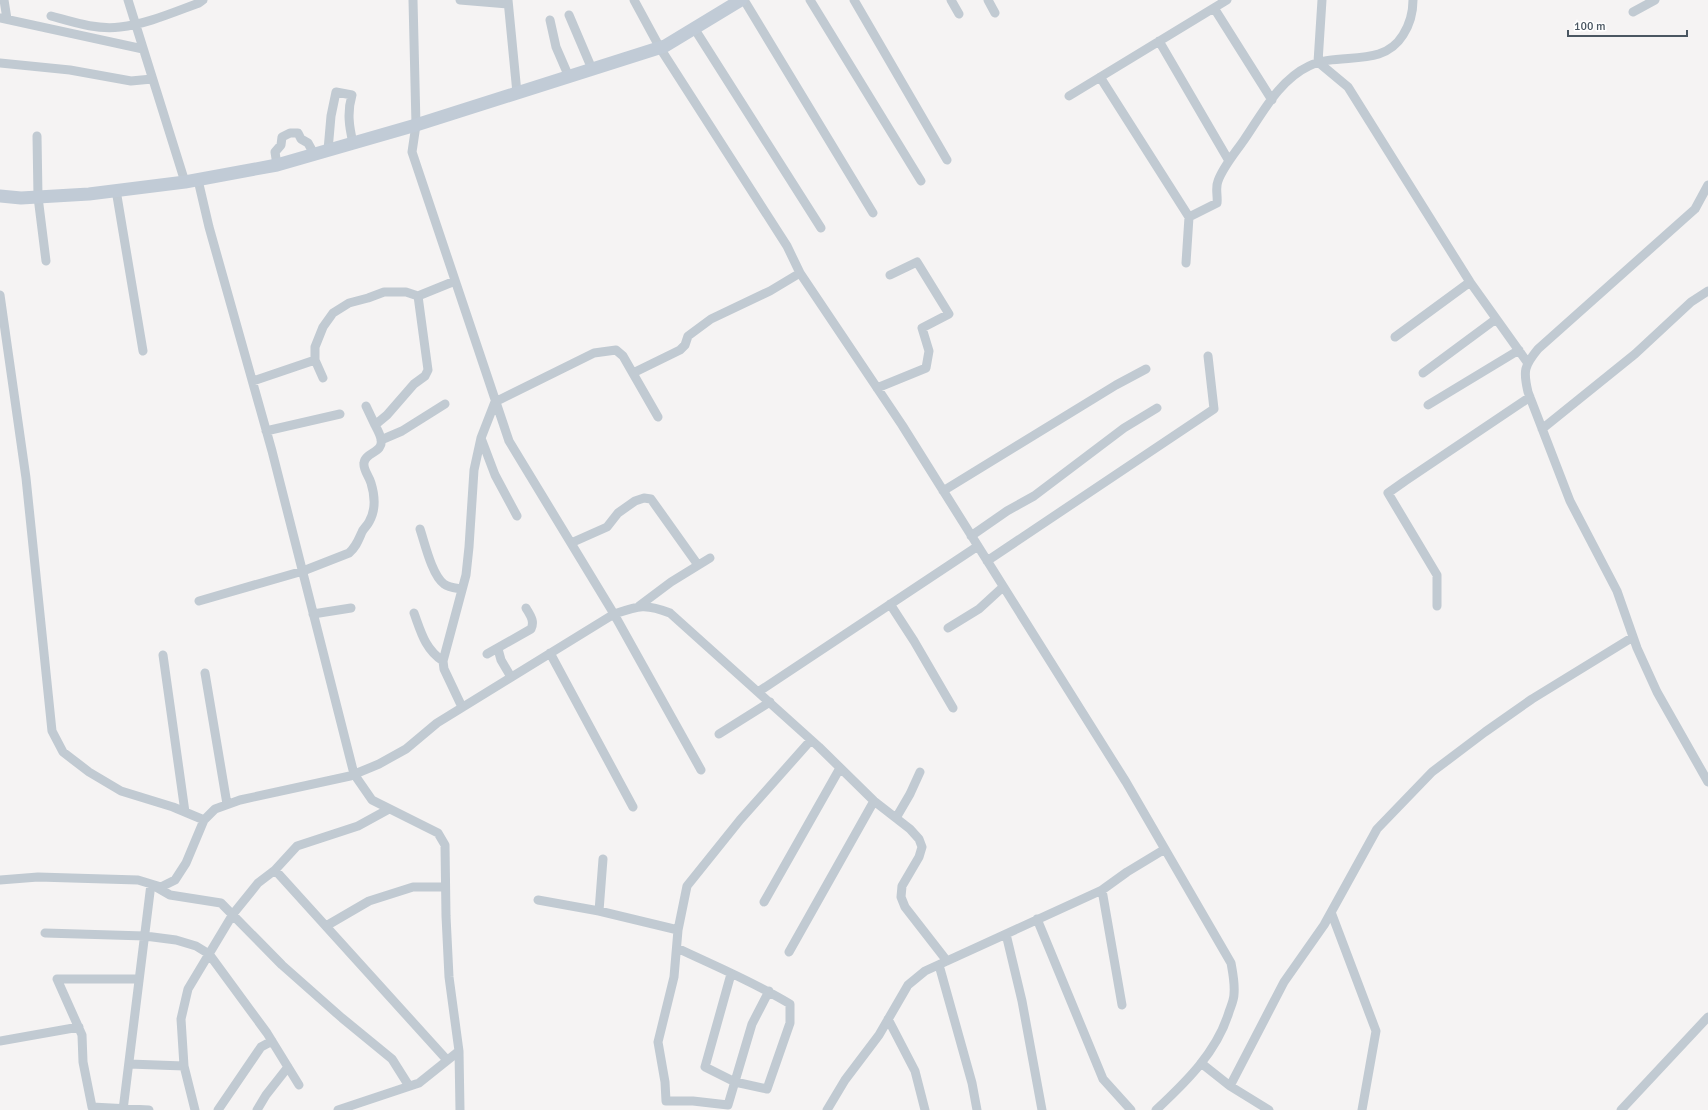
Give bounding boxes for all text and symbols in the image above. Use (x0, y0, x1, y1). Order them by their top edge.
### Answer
scale bar (1568, 12, 1687, 38)
text: 100 m (1574, 19, 1606, 34)

